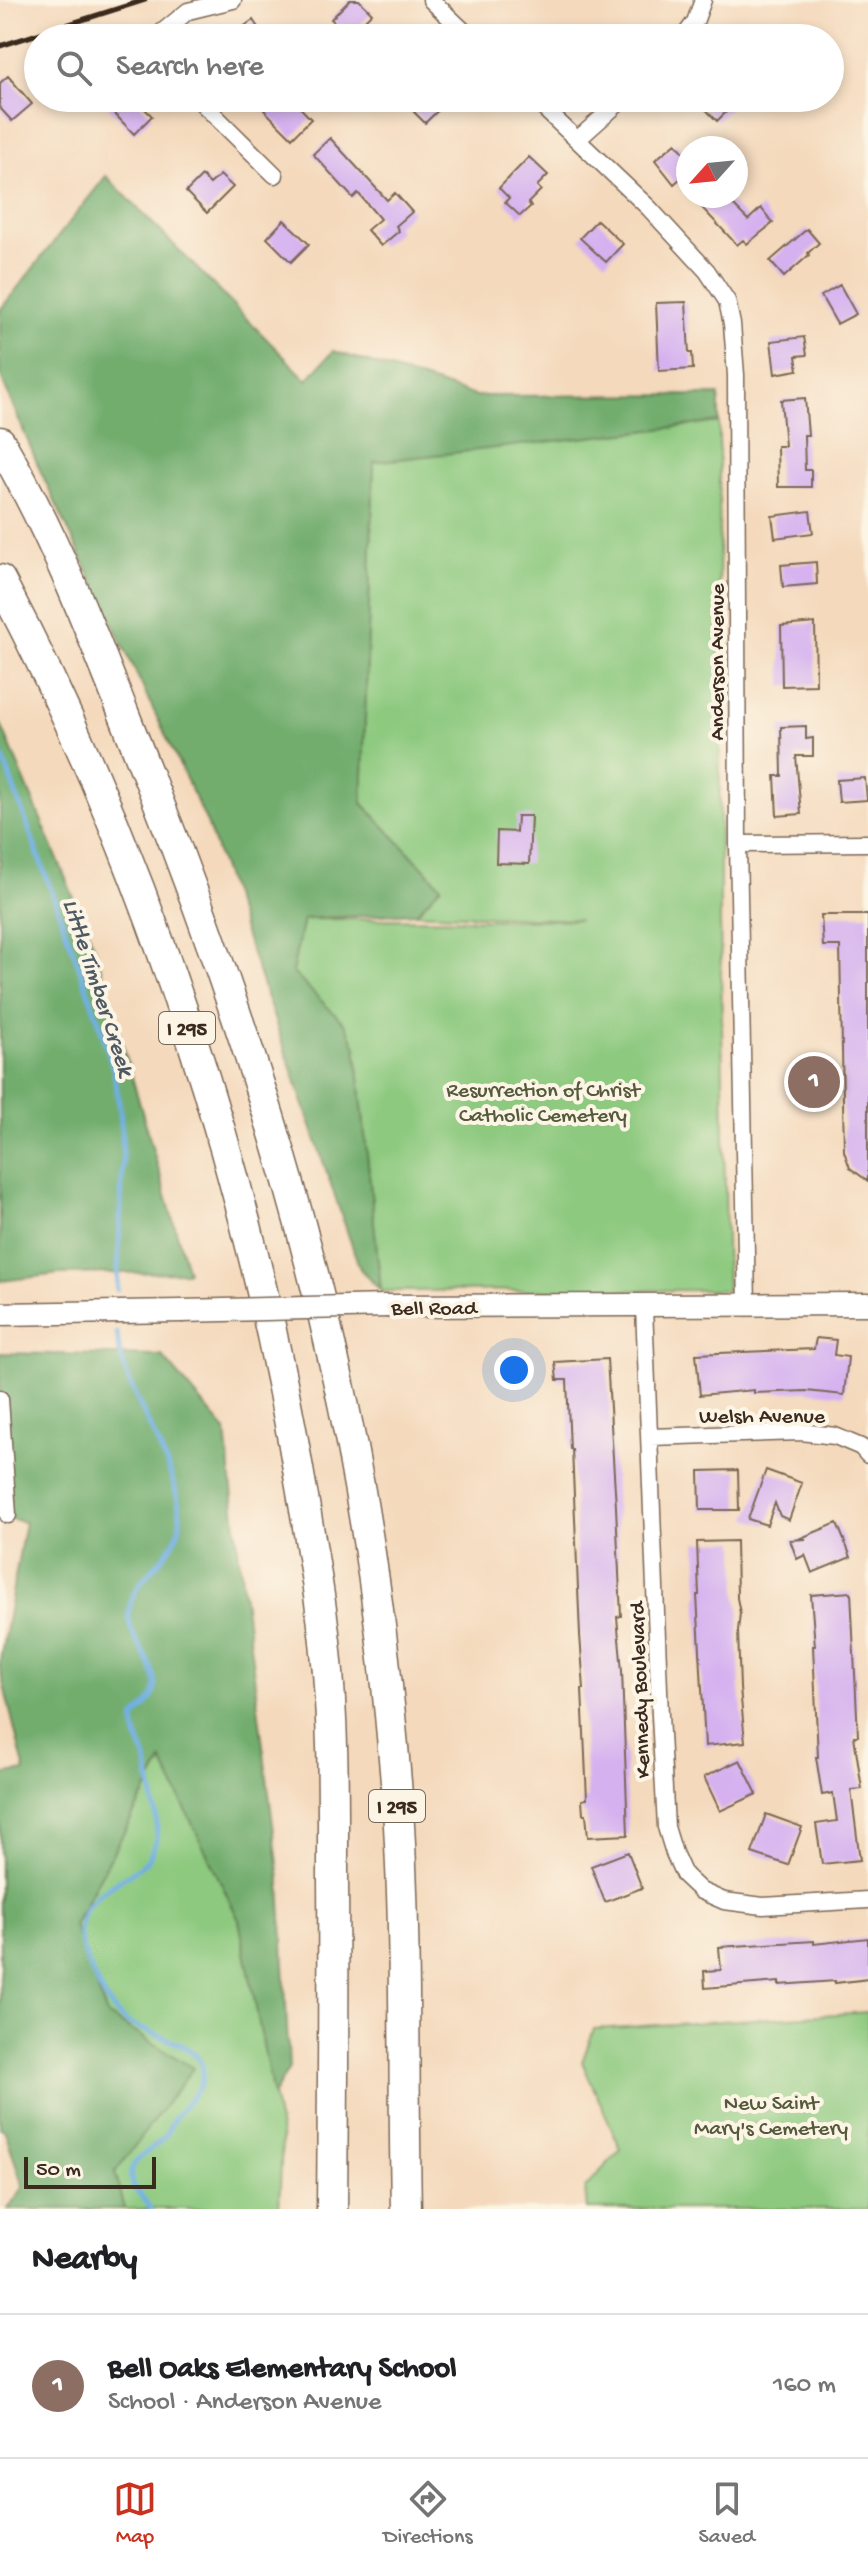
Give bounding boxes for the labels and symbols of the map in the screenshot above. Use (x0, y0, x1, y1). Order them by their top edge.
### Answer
north arrow (676, 136, 748, 208)
street label: Anderson Avenue (706, 583, 732, 740)
water label: Little Timber Creek (54, 896, 140, 1083)
road number: I 295 (159, 1012, 215, 1044)
pin: 1 (788, 1052, 840, 1112)
park label: Resurrection of Christ Catholic Cemetery (446, 1079, 642, 1130)
street label: Bell Road (390, 1297, 479, 1323)
your location (494, 1350, 534, 1390)
street label: Welsh Avenue (699, 1405, 826, 1431)
street label: Kennedy Boulevard (626, 1599, 658, 1778)
road number: I 295 (369, 1790, 425, 1822)
park label: New Saint Mary's Cemetery (694, 2092, 848, 2143)
scale bar (24, 2153, 156, 2189)

